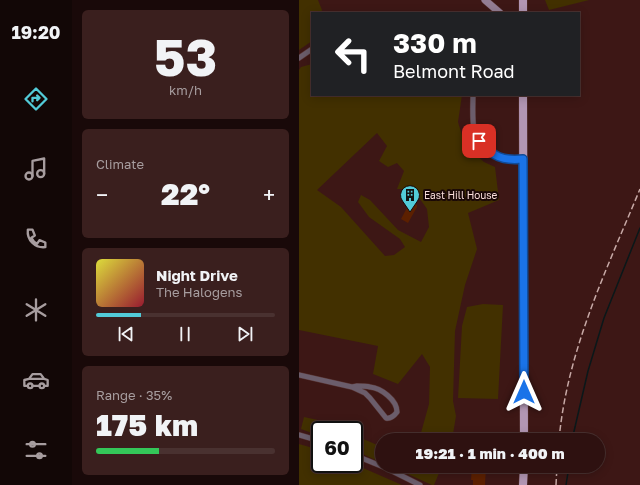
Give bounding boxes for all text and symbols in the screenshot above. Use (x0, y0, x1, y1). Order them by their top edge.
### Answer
text: 19:20 (11, 21, 61, 43)
text: 53 (154, 25, 217, 87)
text: 330 m (393, 26, 477, 59)
icon: left (327, 28, 379, 80)
text: Belmont Road (393, 60, 515, 82)
text: km/h (169, 82, 202, 98)
icon: directions (22, 85, 50, 113)
pin (462, 124, 496, 158)
icon: arrive (468, 130, 490, 152)
icon: music (22, 155, 50, 183)
text: Climate (96, 156, 144, 172)
text: 22° (161, 176, 210, 212)
text: − (96, 181, 108, 208)
text: + (263, 181, 275, 208)
building icon: East Hill House (399, 184, 421, 212)
place label: East Hill House (424, 189, 498, 201)
icon: phone (22, 225, 50, 253)
text: Night Drive (156, 266, 238, 284)
text: The Halogens (156, 284, 242, 300)
icon: climate (22, 296, 50, 324)
icon: previous (115, 323, 137, 345)
icon: pause (174, 323, 196, 345)
icon: next (234, 323, 256, 345)
icon: car (22, 366, 50, 394)
position arrow (503, 371, 545, 413)
text: Range · 35% (96, 387, 172, 403)
text: 175 km (96, 407, 198, 443)
speed limit sign: 60 (311, 421, 363, 473)
icon: filters (22, 436, 50, 464)
text: 19:21 · 1 min · 400 m (416, 444, 564, 462)

